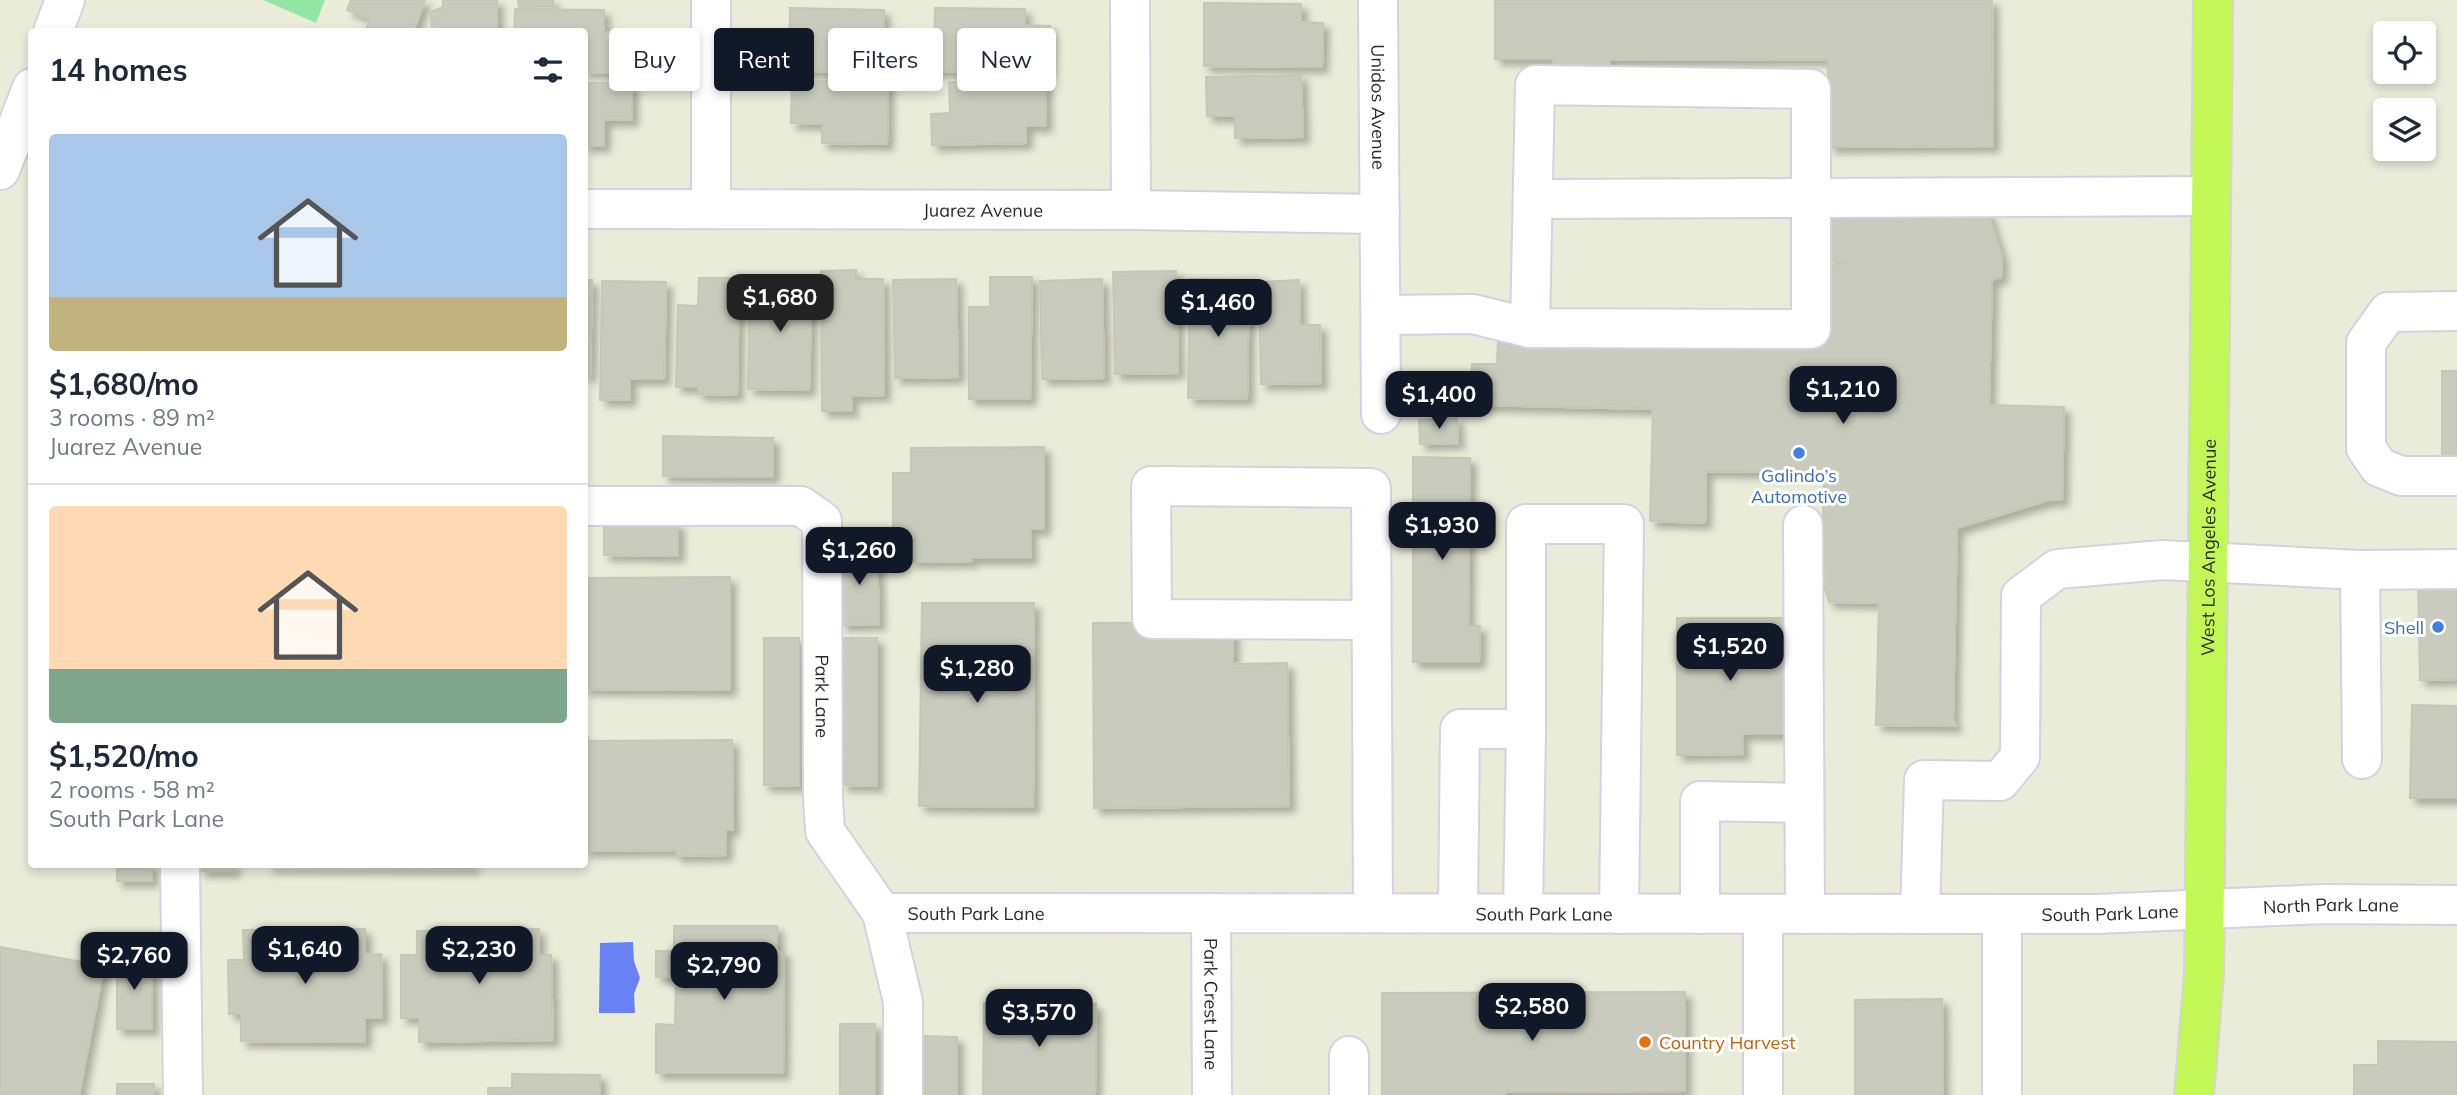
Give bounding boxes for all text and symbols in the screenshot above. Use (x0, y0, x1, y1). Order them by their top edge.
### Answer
map controls (2373, 21, 2436, 161)
button: locate (2373, 21, 2436, 84)
chip: Buy (609, 28, 700, 91)
chip: Rent (714, 28, 814, 91)
chip: Filters (828, 28, 943, 91)
chip: New (957, 28, 1056, 91)
street label: Unidos Avenue (1367, 44, 1391, 170)
text: 14 homes (49, 51, 188, 89)
icon: filters (529, 51, 567, 89)
button: layers (2373, 98, 2436, 161)
icon: home (245, 180, 371, 306)
street label: Juarez Avenue (923, 198, 1043, 221)
pin: $1,680 (723, 274, 837, 334)
pin: $1,460 (1161, 280, 1275, 339)
text: $1,680 (743, 282, 817, 311)
text: $1,460 (1181, 287, 1255, 316)
text: $1,680/mo (49, 365, 199, 403)
pin: $1,210 (1786, 366, 1900, 426)
pin: $1,400 (1382, 372, 1496, 431)
text: $1,210 (1806, 374, 1880, 403)
text: $1,400 (1402, 379, 1476, 408)
text: 3 rooms · 89 m² (49, 403, 215, 432)
text: Juarez Avenue (49, 432, 202, 461)
street label: West Los Angeles Avenue (2195, 439, 2220, 656)
marker: Galindo’s Automotive (1791, 445, 1807, 461)
place label: Galindo’s Automotive (1751, 464, 1847, 508)
pin: $1,930 (1385, 503, 1499, 562)
text: $1,930 (1405, 510, 1479, 539)
pin: $1,260 (802, 528, 916, 587)
text: $1,260 (822, 535, 896, 564)
icon: home (245, 552, 371, 678)
place label: Shell (2384, 616, 2424, 639)
marker: Shell (2430, 619, 2446, 635)
pin: $1,520 (1673, 624, 1787, 683)
text: $1,520 (1693, 631, 1767, 660)
pin: $1,280 (920, 646, 1034, 705)
text: $1,280 (940, 653, 1014, 682)
street label: Park Lane (811, 654, 834, 738)
text: $1,520/mo (49, 737, 199, 775)
text: 2 rooms · 58 m² (49, 775, 215, 804)
text: South Park Lane (49, 804, 224, 833)
street label: North Park Lane (2262, 892, 2399, 918)
street label: South Park Lane (2041, 899, 2179, 926)
street label: South Park Lane (907, 902, 1045, 925)
street label: South Park Lane (1475, 902, 1613, 925)
pin: $1,640 (248, 926, 362, 986)
pin: $2,230 (422, 926, 536, 986)
pin: $2,760 (77, 932, 191, 992)
text: $1,640 (268, 934, 342, 963)
text: $2,230 (442, 934, 516, 963)
street label: Park Crest Lane (1200, 938, 1223, 1070)
text: $2,760 (97, 940, 171, 969)
pin: $2,790 (667, 942, 781, 1002)
text: $2,790 (687, 950, 761, 979)
pin: $2,580 (1475, 984, 1589, 1043)
pin: $3,570 (982, 990, 1096, 1049)
text: $2,580 (1495, 991, 1569, 1020)
text: $3,570 (1002, 997, 1076, 1026)
place label: Country Harvest (1659, 1031, 1796, 1054)
marker: Country Harvest (1637, 1034, 1653, 1050)

